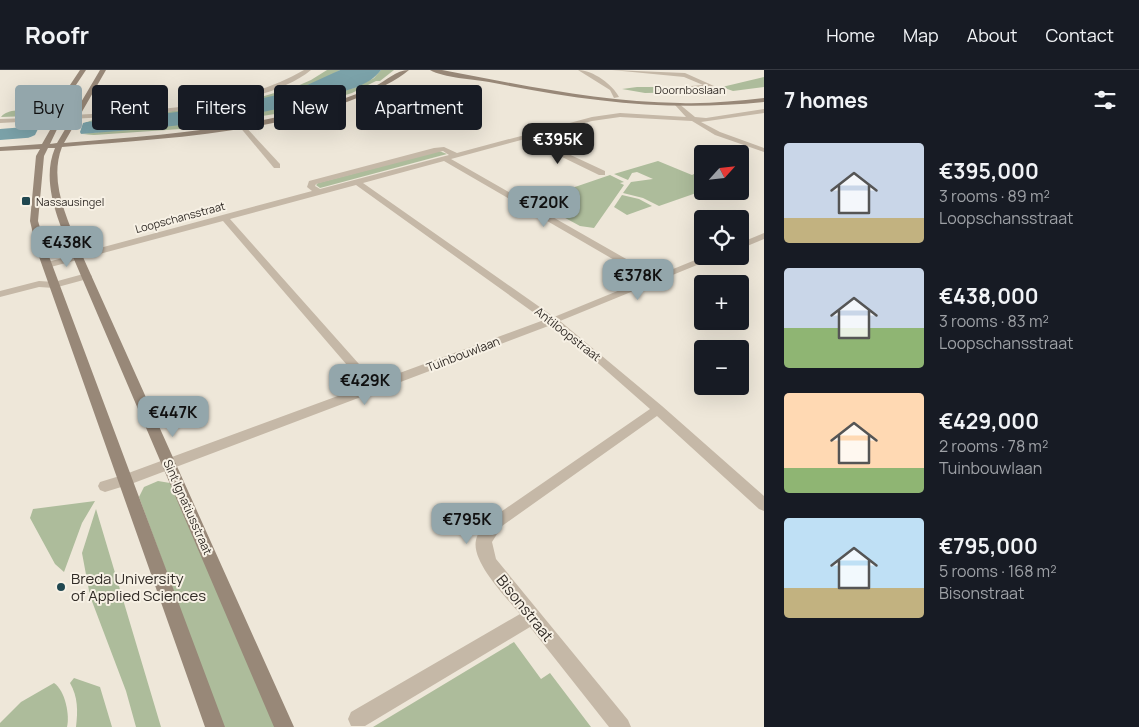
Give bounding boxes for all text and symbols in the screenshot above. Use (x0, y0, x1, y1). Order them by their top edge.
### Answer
text: Roofr (25, 18, 89, 51)
text: Home (826, 23, 875, 47)
text: Map (903, 23, 939, 47)
text: About (967, 23, 1017, 47)
text: Contact (1045, 23, 1114, 47)
street label: Doornboslaan (655, 82, 725, 97)
chip: Buy (15, 85, 82, 130)
chip: Rent (92, 85, 168, 130)
chip: Filters (178, 85, 264, 130)
chip: New (274, 85, 346, 130)
chip: Apartment (356, 85, 482, 130)
text: 7 homes (784, 86, 868, 114)
icon: filters (1091, 86, 1119, 114)
pin: €395K (523, 122, 593, 165)
text: €395K (533, 128, 583, 150)
north arrow (694, 145, 749, 200)
map controls (694, 145, 749, 395)
text: €395,000 (939, 157, 1039, 185)
icon: home (824, 163, 884, 223)
text: 3 rooms · 89 m² (939, 185, 1050, 207)
pin: €720K (509, 186, 579, 228)
text: €720K (519, 191, 569, 213)
place label: Nassausingel (36, 194, 104, 209)
marker: Nassausingel (20, 195, 32, 207)
street label: Loopschansstraat (133, 198, 227, 236)
text: Loopschansstraat (939, 207, 1073, 229)
button: locate (694, 210, 749, 265)
pin: €438K (32, 226, 102, 268)
text: €438K (42, 231, 92, 253)
pin: €378K (603, 258, 673, 301)
text: €378K (614, 264, 662, 286)
button: + (694, 275, 749, 330)
text: €438,000 (939, 282, 1039, 310)
icon: home (824, 288, 884, 348)
street label: Antiloopstraat (531, 303, 605, 365)
text: 3 rooms · 83 m² (939, 310, 1049, 332)
street label: Tuinbouwlaan (424, 332, 502, 376)
text: Loopschansstraat (939, 332, 1073, 354)
button: − (694, 340, 749, 395)
pin: €429K (330, 364, 400, 406)
text: €429K (340, 369, 390, 391)
pin: €447K (138, 396, 208, 438)
text: €447K (149, 401, 197, 423)
text: €429,000 (939, 407, 1039, 435)
icon: home (824, 413, 884, 473)
text: 2 rooms · 78 m² (939, 435, 1048, 457)
street label: Sint Ignatiusstraat (159, 457, 217, 557)
text: Tuinbouwlaan (939, 457, 1042, 479)
pin: €795K (432, 502, 502, 545)
text: €795K (442, 508, 492, 530)
text: €795,000 (939, 532, 1038, 560)
icon: home (824, 538, 884, 598)
text: 5 rooms · 168 m² (939, 560, 1057, 582)
place label: Breda University of Applied Sciences (71, 568, 206, 606)
street label: Bisonstraat (492, 570, 558, 646)
marker: Breda University of Applied Sciences (55, 581, 67, 593)
text: Bisonstraat (939, 582, 1024, 604)

